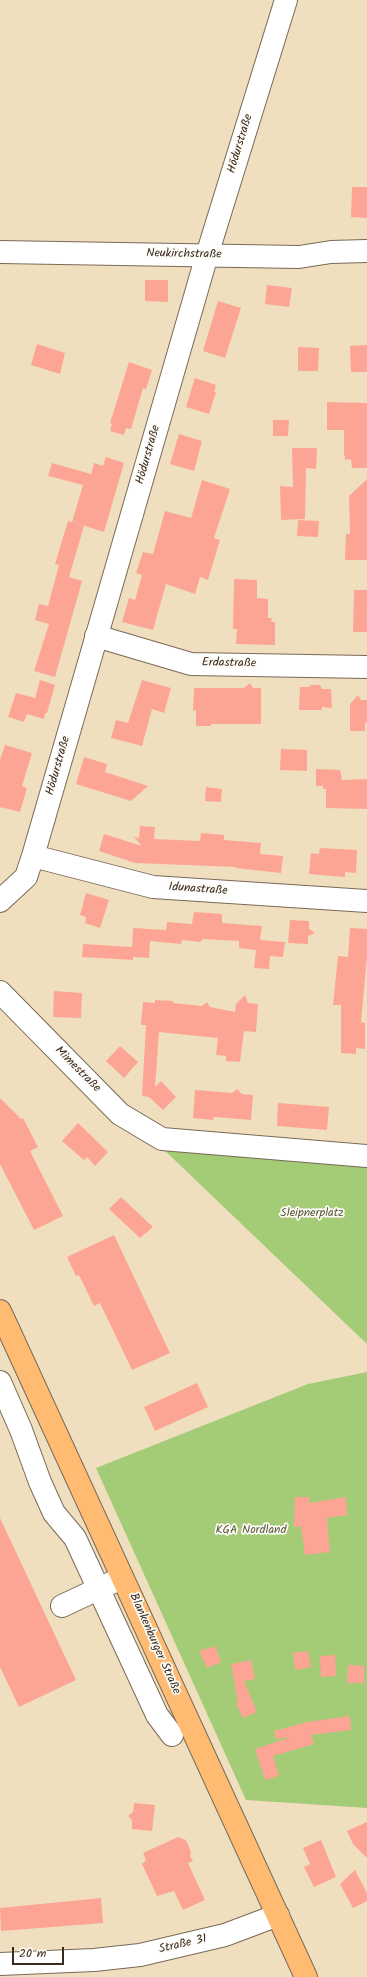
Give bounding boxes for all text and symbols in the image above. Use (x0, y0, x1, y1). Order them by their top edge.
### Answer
street label: Hödurstraße (225, 113, 257, 175)
street label: Neukirchstraße (146, 247, 222, 263)
street label: Hödurstraße (134, 424, 164, 486)
street label: Erdastraße (202, 656, 256, 672)
street label: Hödurstraße (44, 735, 74, 797)
street label: Idunastraße (168, 881, 228, 899)
street label: Mimestraße (51, 1044, 103, 1096)
park label: Sleipnerplatz (280, 1207, 344, 1221)
park label: KGA Nordland (215, 1524, 287, 1538)
street label: Blankenburger Straße (125, 1591, 183, 1697)
street label: Straße 31 (158, 1933, 208, 1957)
scale bar (14, 1939, 66, 1965)
text: 20 m (19, 1944, 46, 1963)

